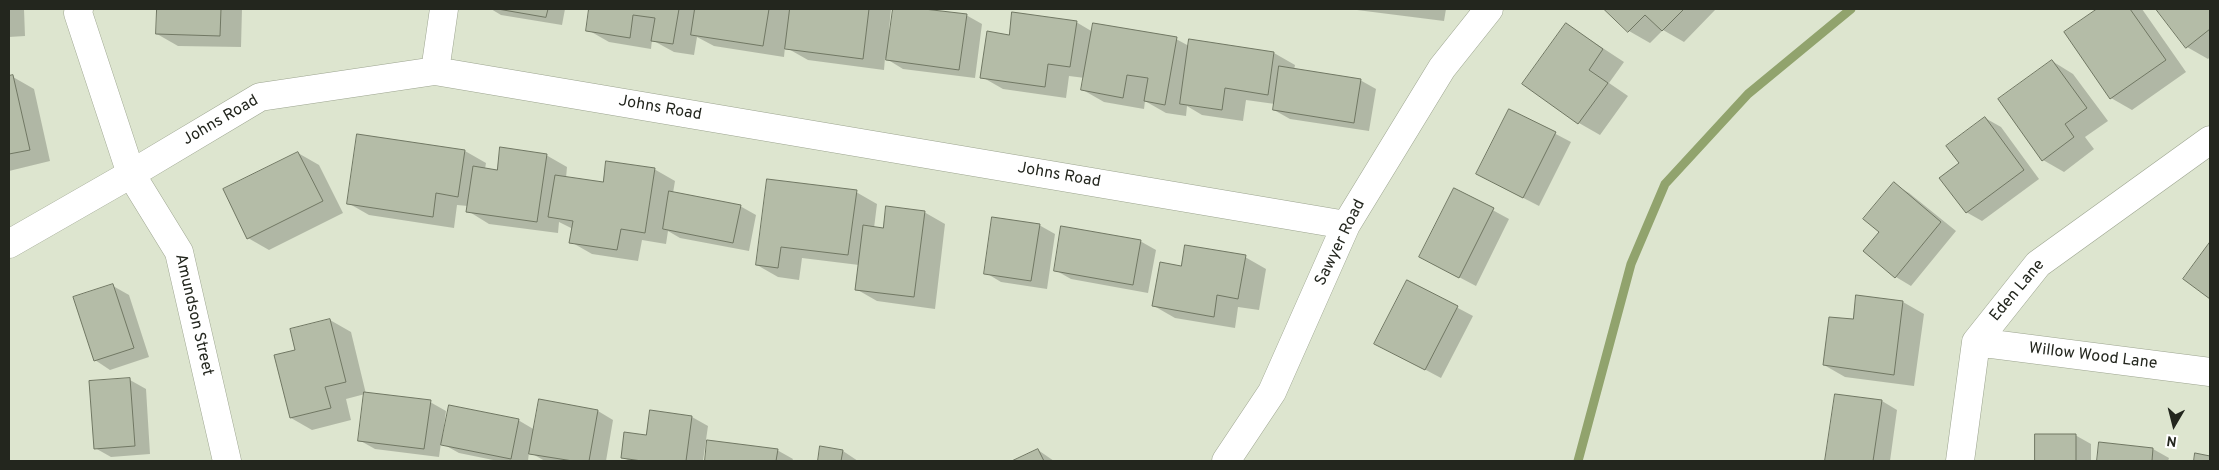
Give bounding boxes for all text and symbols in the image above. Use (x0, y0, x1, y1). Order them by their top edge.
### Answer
street label: Johns Road (180, 92, 262, 150)
street label: Johns Road (617, 92, 703, 126)
street label: Johns Road (1016, 159, 1102, 193)
street label: Sawyer Road (1312, 197, 1370, 289)
street label: Amundson Street (170, 252, 216, 378)
street label: Eden Lane (1987, 256, 2049, 326)
street label: Willow Wood Lane (2028, 340, 2158, 374)
north arrow (2149, 400, 2199, 450)
text: N (2166, 431, 2178, 449)

